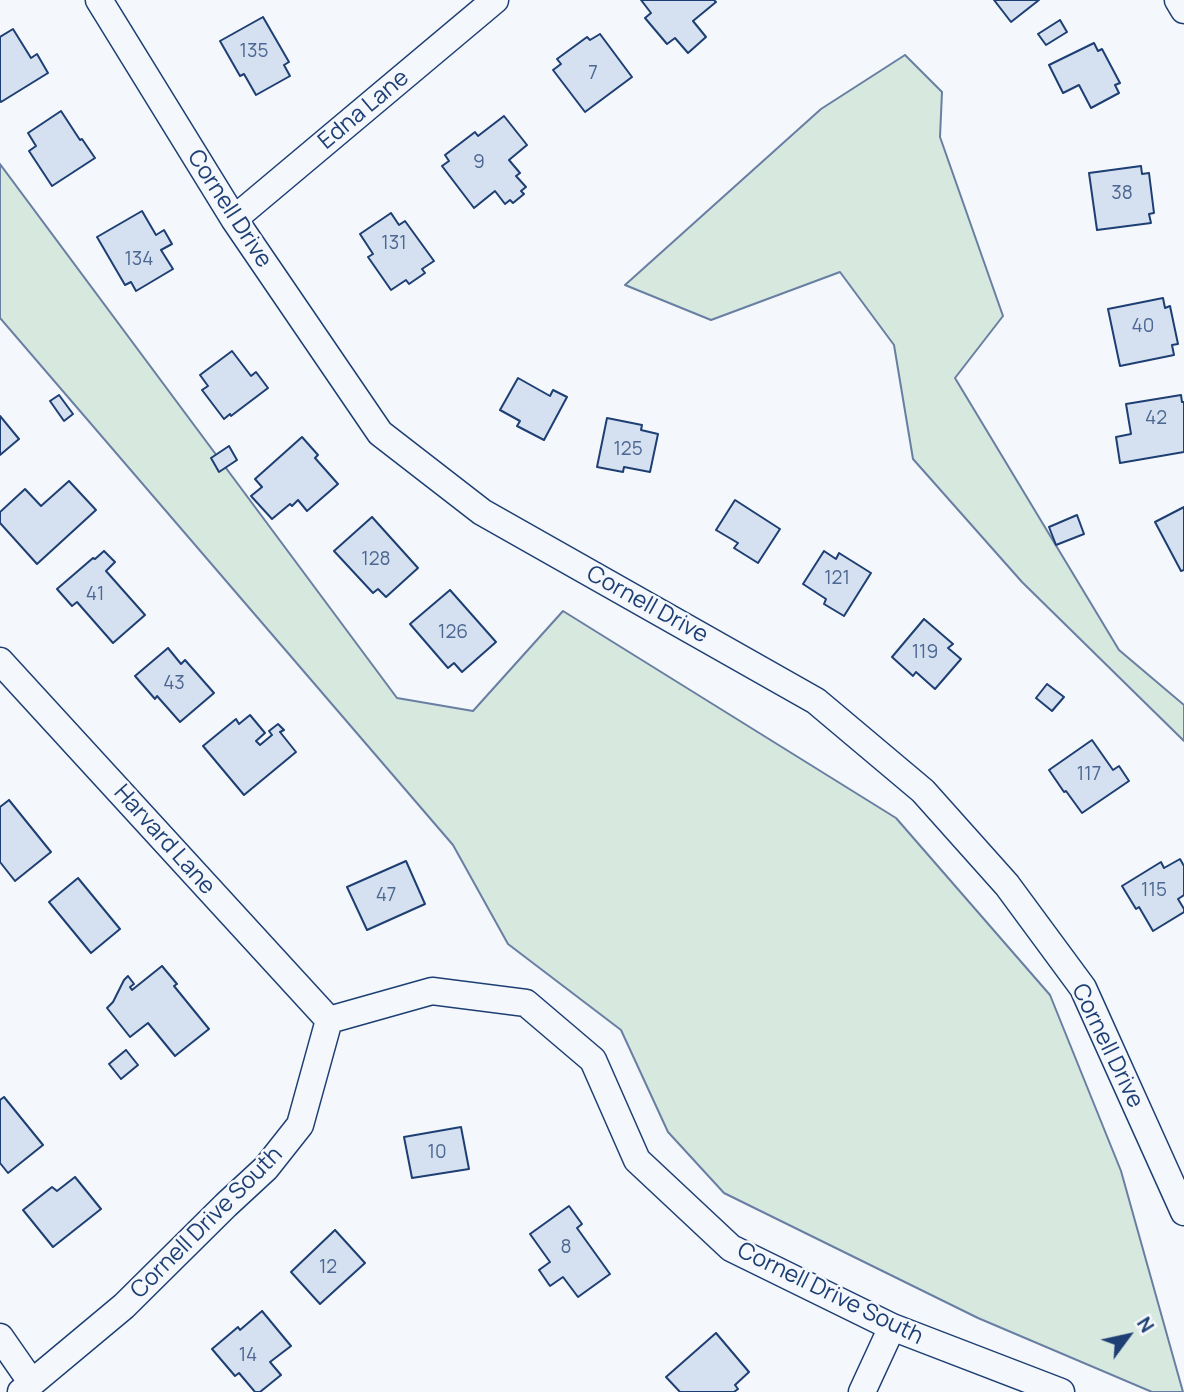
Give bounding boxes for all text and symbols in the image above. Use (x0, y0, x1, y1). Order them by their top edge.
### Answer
house number: 135 (240, 41, 268, 63)
house number: 7 (588, 63, 598, 85)
street label: Edna Lane (313, 64, 415, 156)
street label: Cornell Drive (181, 145, 277, 273)
house number: 9 (473, 152, 485, 174)
house number: 38 (1111, 183, 1133, 205)
house number: 131 (381, 233, 407, 255)
house number: 134 (124, 249, 154, 271)
house number: 40 (1132, 316, 1154, 338)
house number: 42 (1145, 408, 1167, 430)
house number: 125 (613, 439, 643, 461)
house number: 128 (361, 549, 391, 571)
street label: Cornell Drive (581, 560, 713, 650)
house number: 121 (824, 568, 850, 590)
house number: 41 (86, 584, 104, 606)
house number: 126 (438, 622, 468, 644)
house number: 119 (912, 642, 938, 664)
house number: 43 (163, 673, 185, 695)
house number: 117 (1077, 764, 1101, 786)
street label: Harvard Lane (107, 779, 221, 901)
house number: 115 (1141, 880, 1167, 902)
house number: 47 (376, 885, 396, 907)
street label: Cornell Drive (1065, 980, 1149, 1112)
street label: Cornell Drive South (125, 1141, 289, 1305)
house number: 10 (428, 1142, 446, 1164)
house number: 8 (560, 1237, 572, 1259)
street label: Cornell Drive South (733, 1237, 927, 1351)
house number: 12 (319, 1257, 337, 1279)
north arrow (1093, 1301, 1163, 1371)
text: N (1131, 1312, 1160, 1337)
house number: 14 (239, 1345, 257, 1367)

